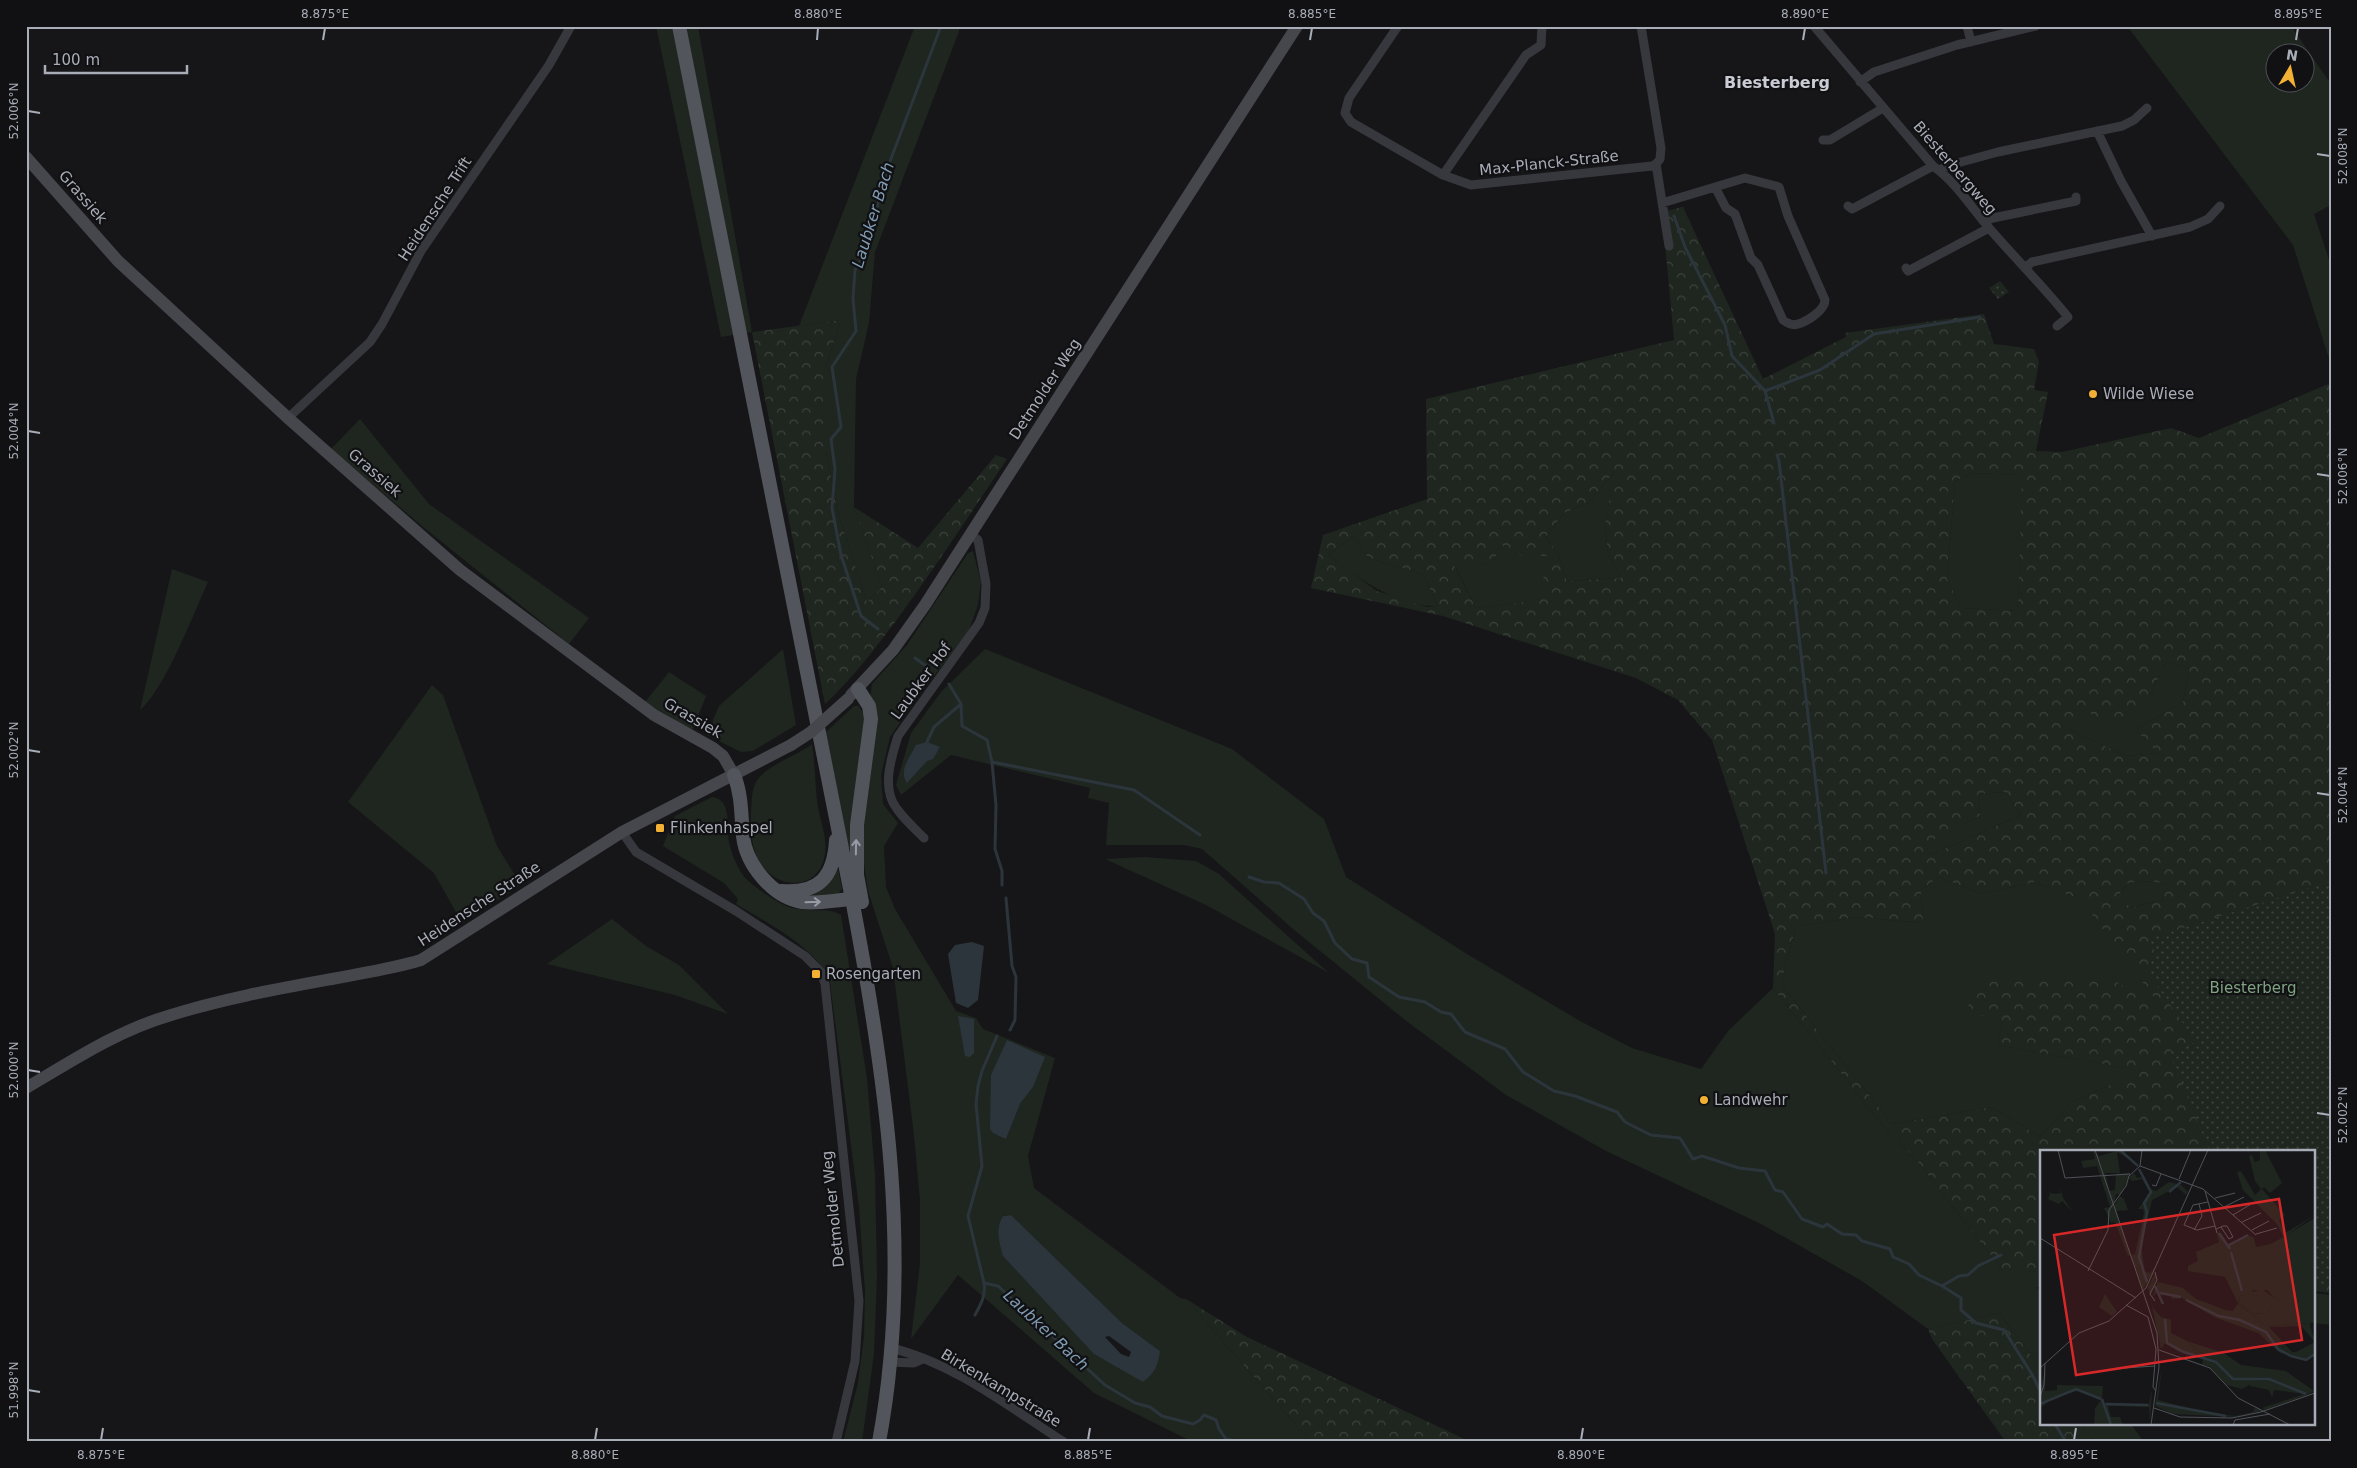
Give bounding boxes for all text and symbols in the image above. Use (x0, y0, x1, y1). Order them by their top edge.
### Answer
text: 8.875°E (301, 7, 349, 21)
text: 8.880°E (794, 7, 842, 21)
text: 8.885°E (1288, 7, 1336, 21)
text: 8.890°E (1781, 7, 1829, 21)
text: 8.895°E (2274, 7, 2322, 21)
scale bar (45, 42, 188, 74)
north arrow (2264, 42, 2314, 92)
text: N (2285, 46, 2299, 64)
text: 100 m (52, 51, 100, 69)
district label: Biesterberg (1724, 73, 1830, 92)
text: 52.006°N (7, 83, 21, 139)
street label: Biesterbergweg (1910, 118, 2000, 218)
text: 52.008°N (2336, 128, 2350, 184)
street label: Max-Planck-Straße (1478, 147, 1620, 179)
street label: Heidensche Trift (395, 153, 475, 265)
water label: Laubker Bach (848, 160, 898, 270)
street label: Grassiek (55, 167, 111, 228)
street label: Detmolder Weg (1006, 335, 1084, 443)
place label: Wilde Wiese (2103, 385, 2194, 403)
marker: Wilde Wiese (2087, 388, 2099, 400)
text: 52.004°N (7, 403, 21, 459)
street label: Grassiek (345, 445, 406, 501)
text: 52.006°N (2336, 448, 2350, 504)
street label: Laubker Hof (887, 638, 955, 723)
street label: Grassiek (660, 694, 726, 742)
text: 52.002°N (7, 722, 21, 778)
text: 52.004°N (2336, 767, 2350, 823)
place label: Flinkenhaspel (670, 819, 773, 837)
marker: Flinkenhaspel (654, 822, 666, 834)
one-way arrow (852, 839, 861, 855)
street label: Heidensche Straße (415, 858, 543, 950)
one-way arrow (805, 897, 821, 906)
place label: Rosengarten (826, 965, 921, 983)
marker: Rosengarten (810, 968, 822, 980)
park label: Biesterberg (2210, 979, 2296, 997)
text: 52.000°N (7, 1042, 21, 1098)
text: 52.002°N (2336, 1087, 2350, 1143)
place label: Landwehr (1714, 1091, 1789, 1109)
marker: Landwehr (1698, 1094, 1710, 1106)
street label: Detmolder Weg (818, 1150, 848, 1268)
inset map (2040, 1150, 2314, 1426)
water label: Laubker Bach (999, 1286, 1093, 1374)
street label: Birkenkampstraße (938, 1345, 1064, 1431)
text: 51.998°N (7, 1362, 21, 1418)
text: 8.875°E (77, 1448, 125, 1462)
text: 8.880°E (571, 1448, 619, 1462)
text: 8.885°E (1064, 1448, 1112, 1462)
text: 8.890°E (1557, 1448, 1605, 1462)
text: 8.895°E (2050, 1448, 2098, 1462)

